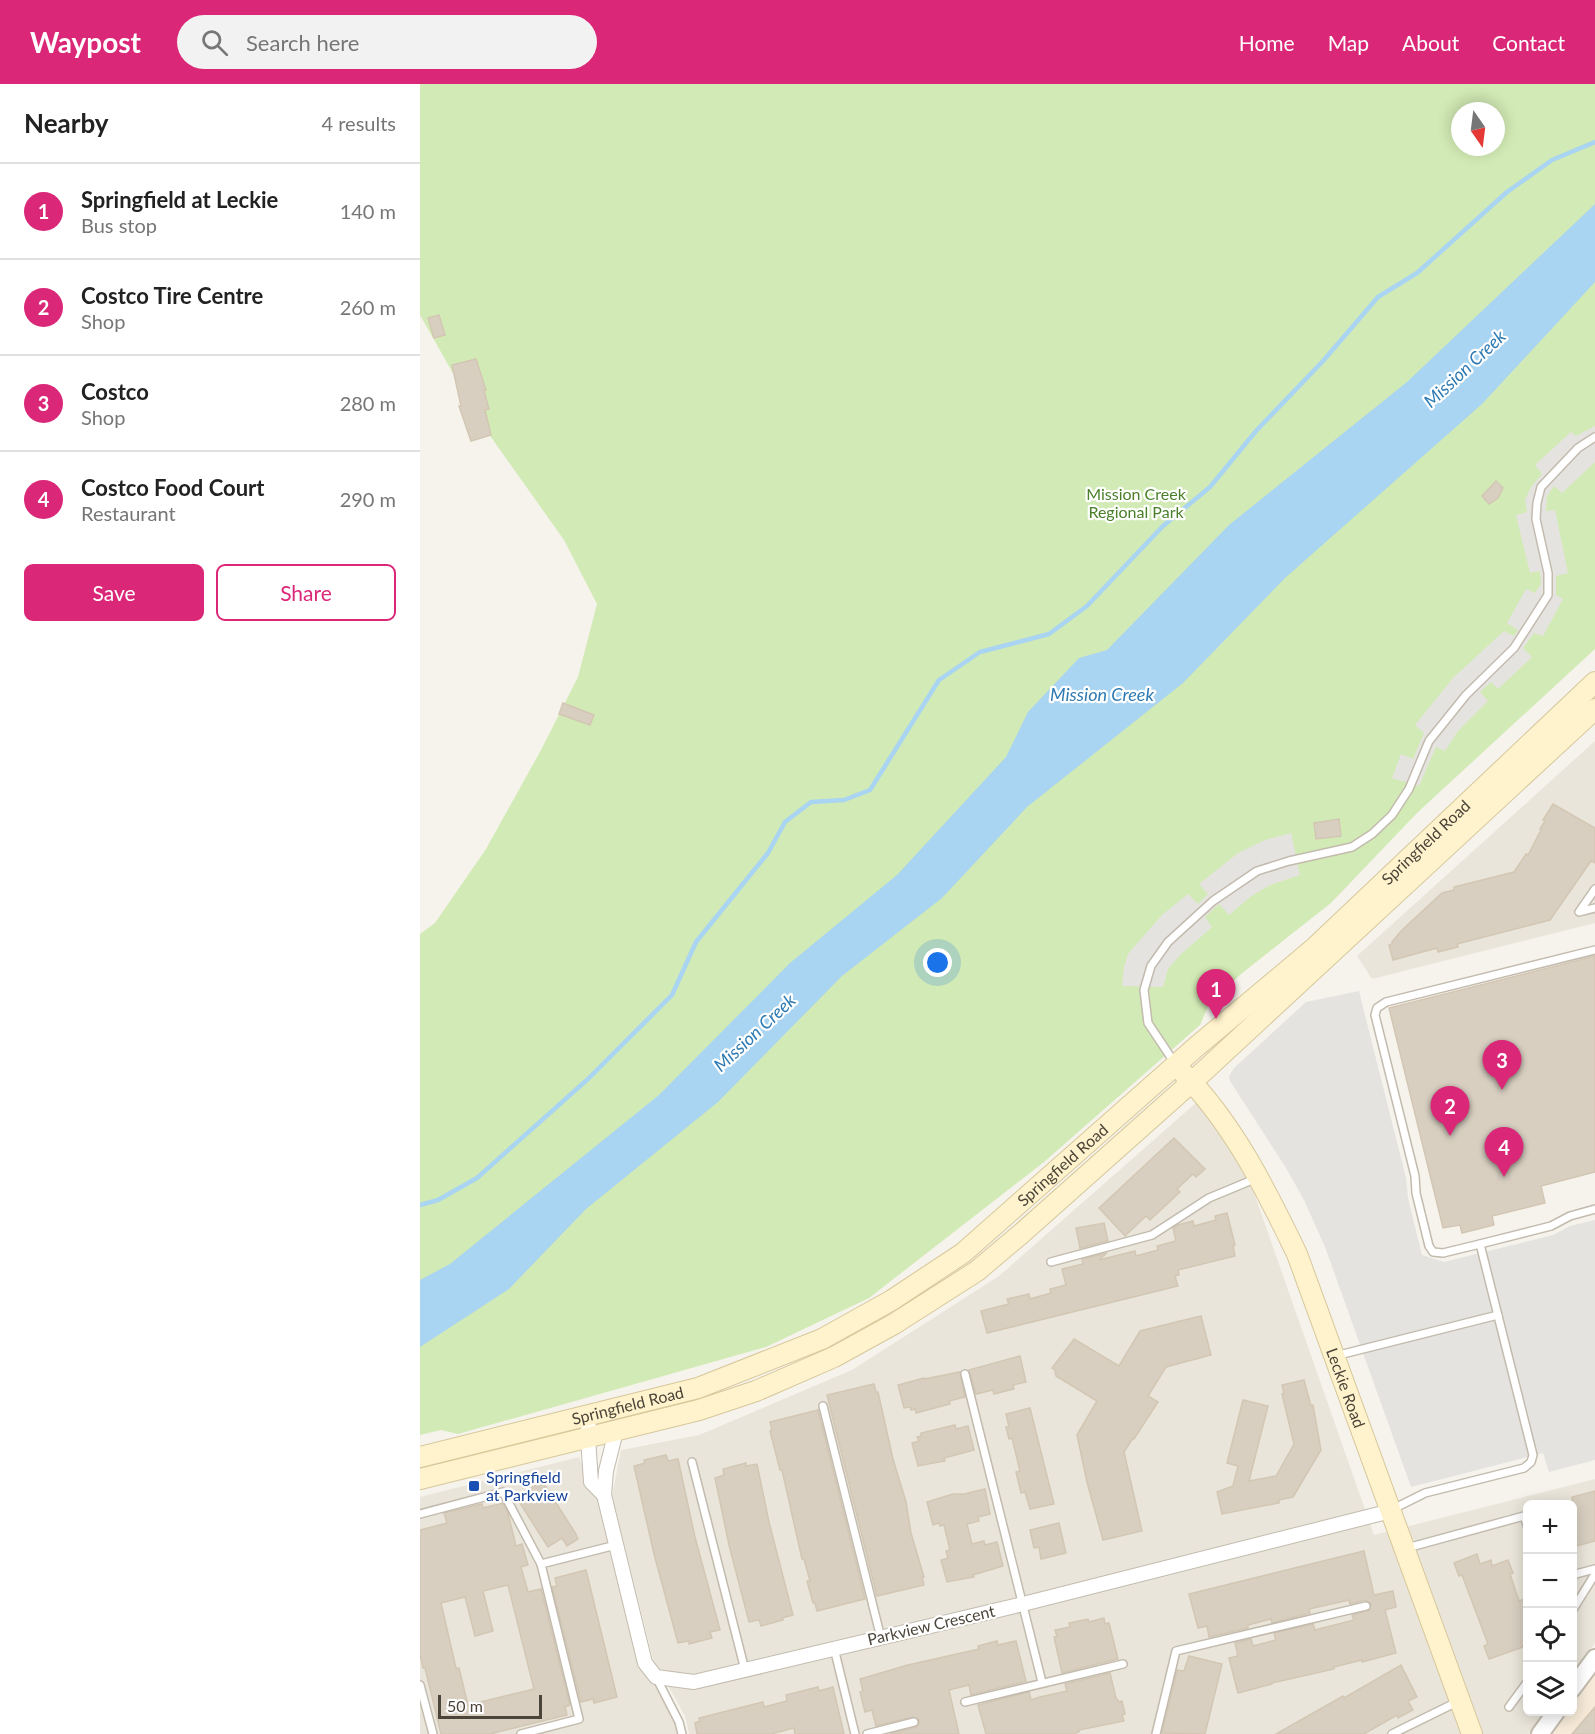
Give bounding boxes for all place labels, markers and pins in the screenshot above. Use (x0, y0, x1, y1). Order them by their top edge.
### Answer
pin: 1 (1196, 970, 1236, 1019)
pin: 3 (1482, 1040, 1522, 1090)
pin: 2 (1430, 1086, 1470, 1136)
pin: 4 (1484, 1128, 1524, 1177)
place label: Springfield at Parkview (486, 1467, 568, 1504)
marker: Springfield at Parkview (467, 1479, 481, 1493)

